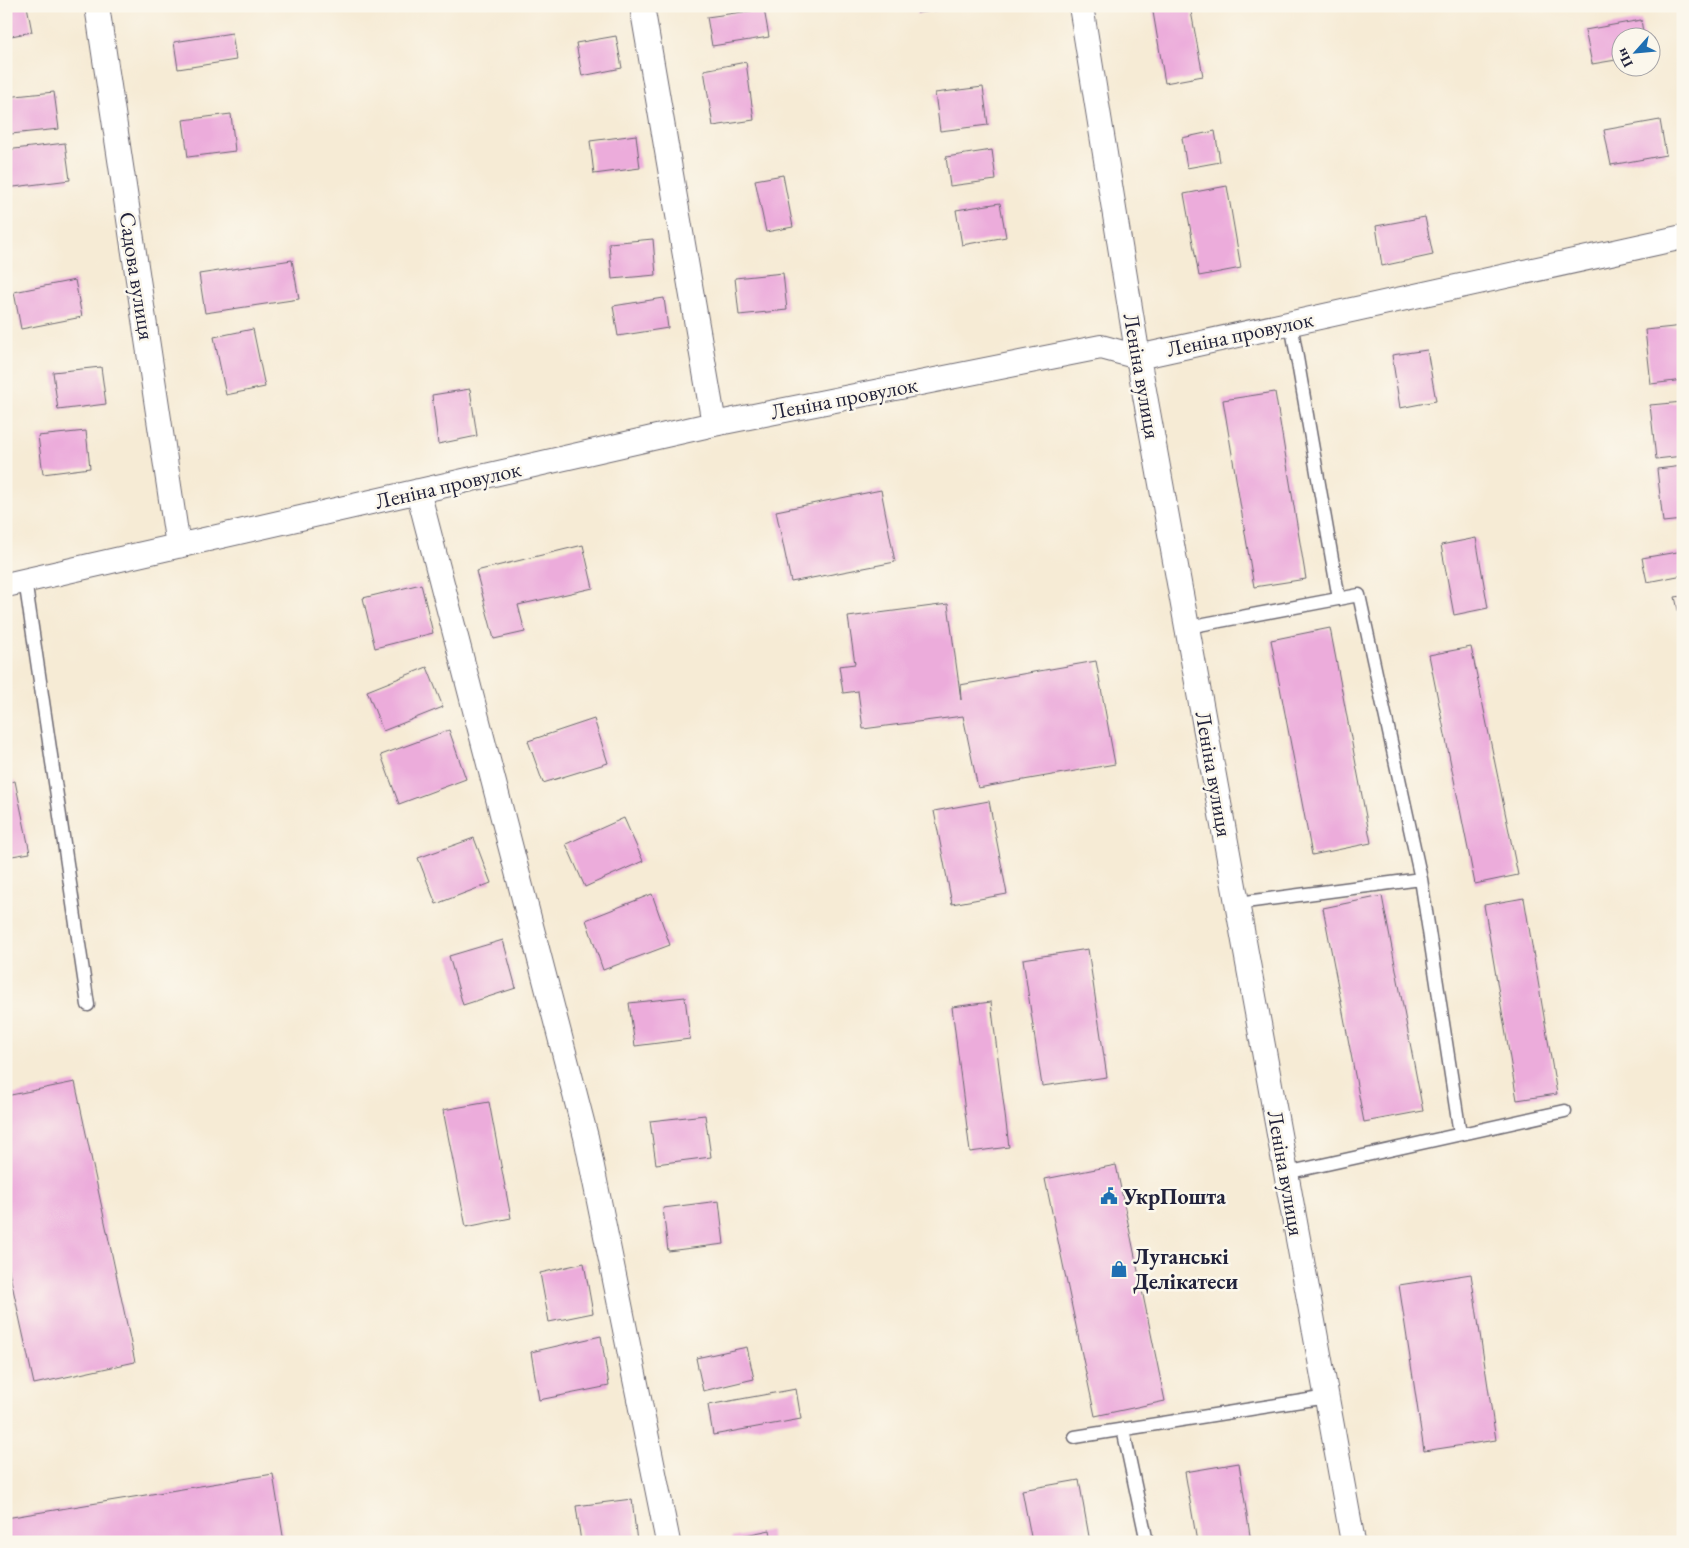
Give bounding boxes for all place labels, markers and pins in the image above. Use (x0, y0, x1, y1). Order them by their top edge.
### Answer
place label: УкрПошта (1122, 1182, 1226, 1211)
public building icon: УкрПошта (1099, 1186, 1119, 1206)
place label: Луганські Делікатеси (1133, 1242, 1238, 1296)
shop icon: Луганські Делікатеси (1109, 1259, 1129, 1279)

